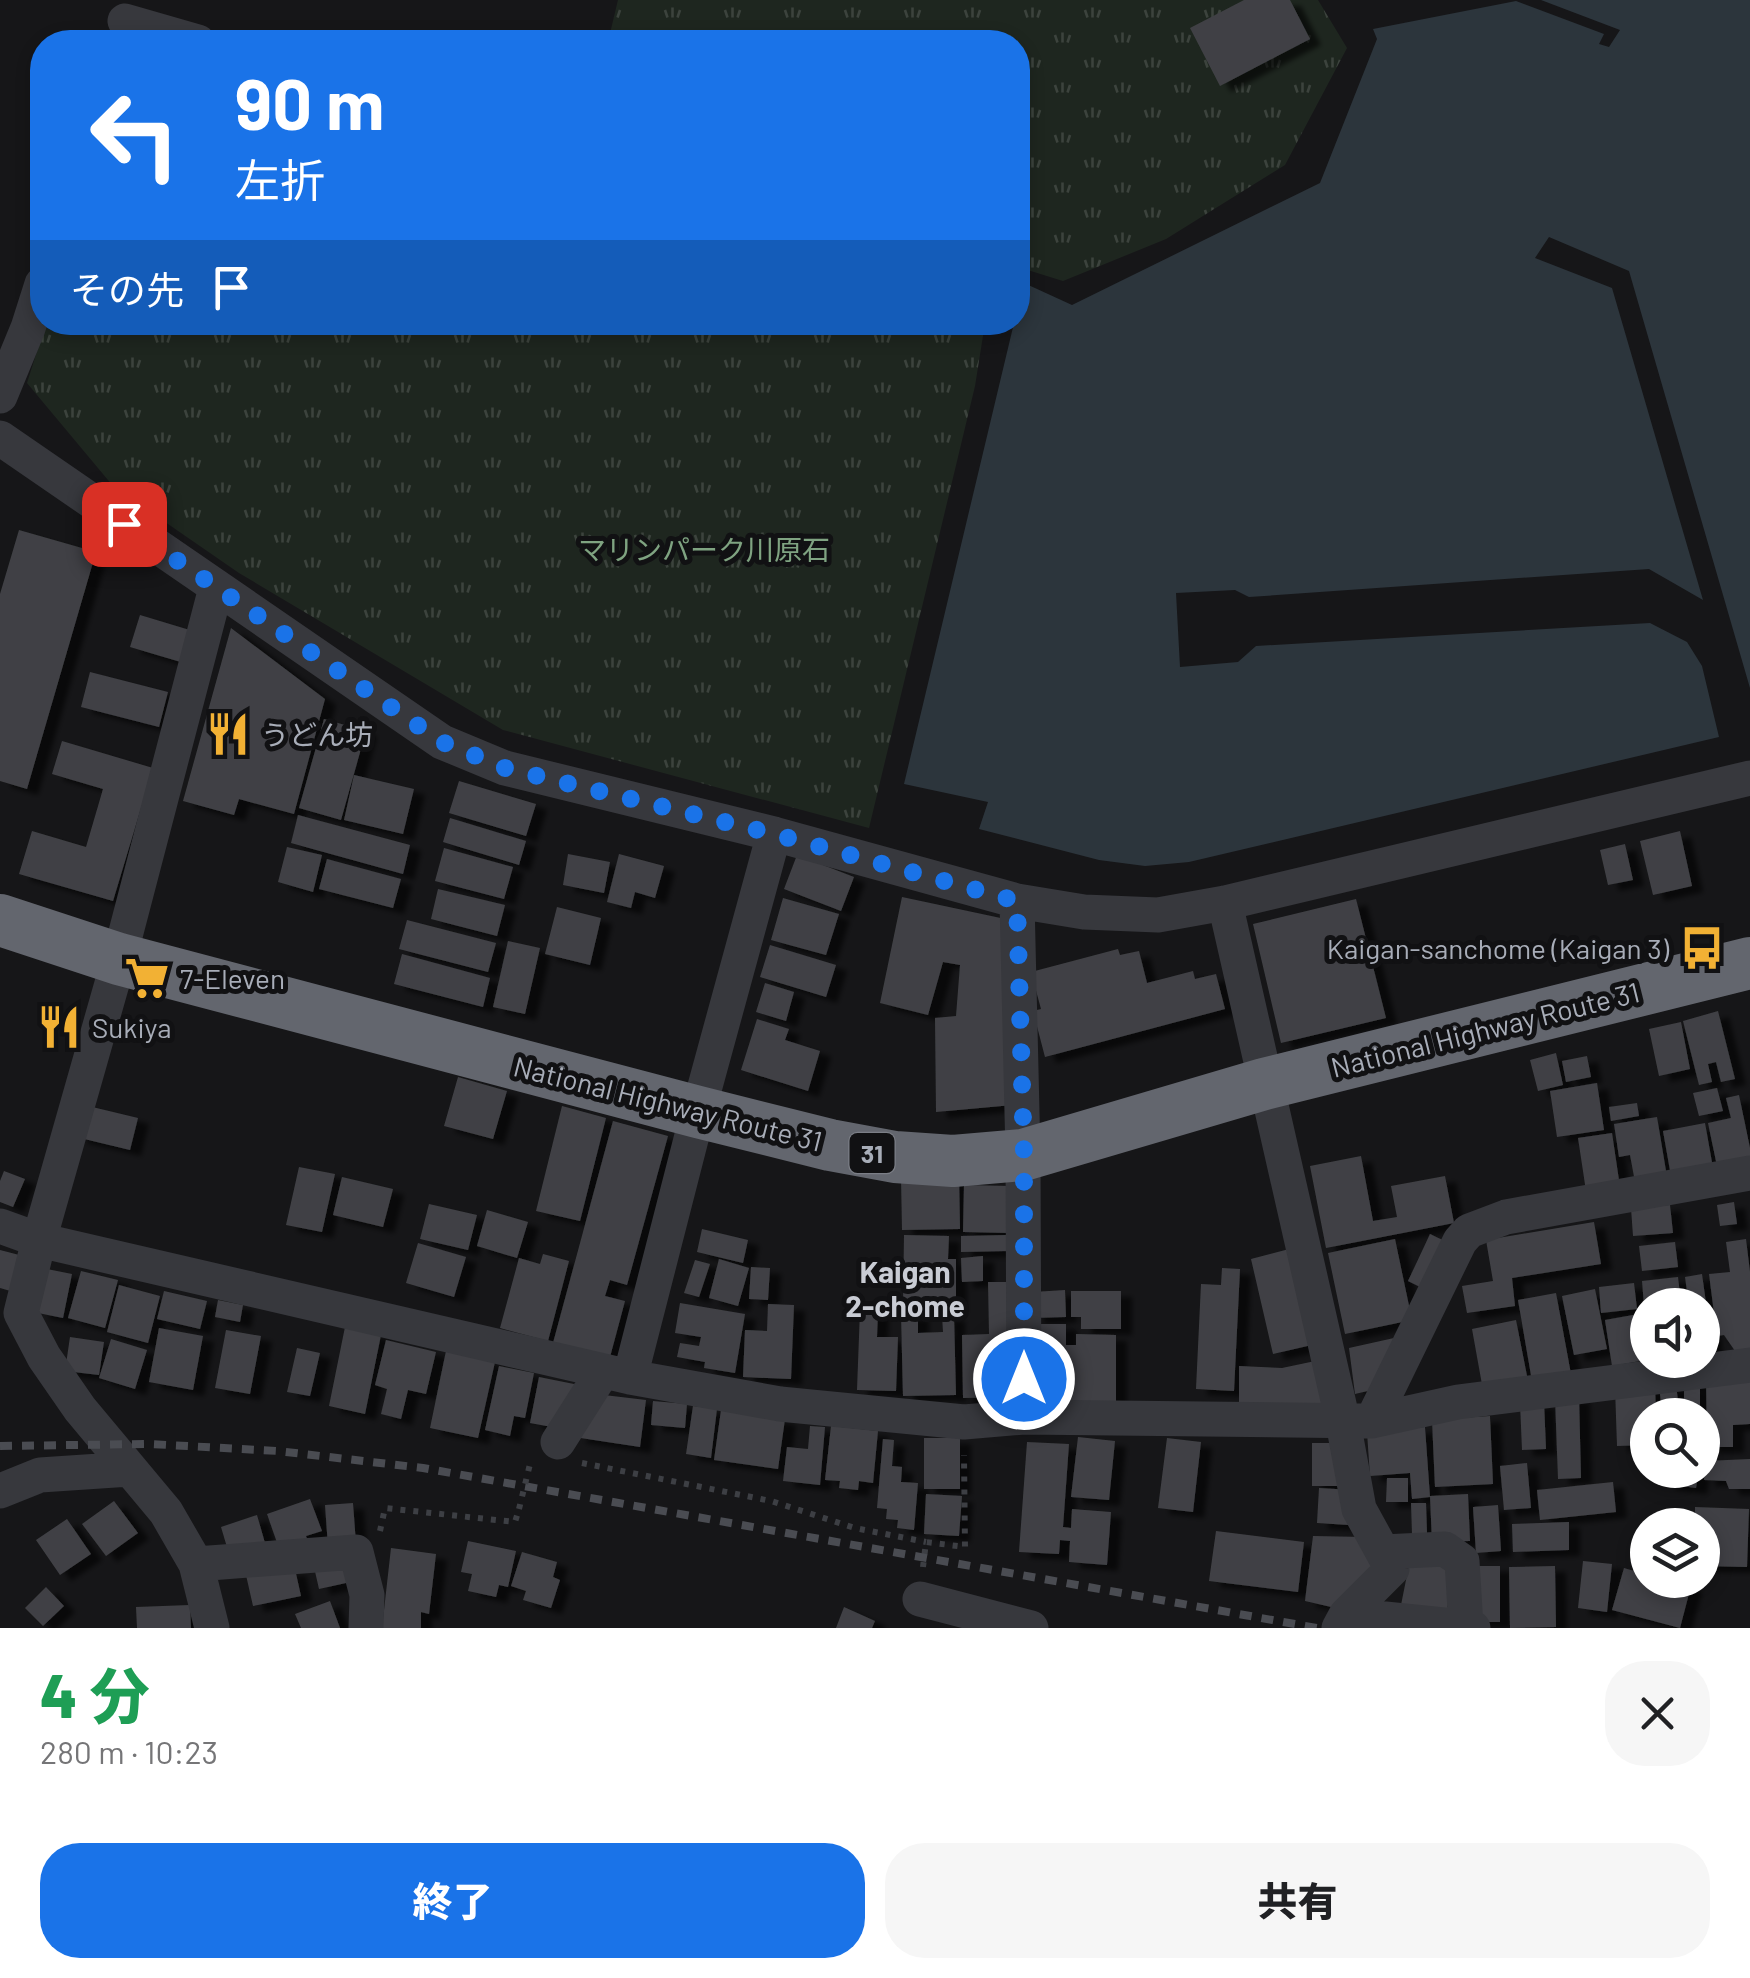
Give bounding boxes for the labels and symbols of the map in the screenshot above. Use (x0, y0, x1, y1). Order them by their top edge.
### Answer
pin (82, 482, 167, 567)
park label: マリンパーク川原石 (578, 532, 830, 566)
restaurant icon: うどん坊 (204, 710, 252, 758)
place label: うどん坊 (261, 717, 373, 751)
bus stop icon: Kaigan-sanchome (Kaigan 3) (1678, 924, 1726, 972)
place label: Kaigan-sanchome (Kaigan 3) (1327, 931, 1670, 965)
supermarket icon: 7-Eleven (123, 954, 171, 1002)
place label: 7-Eleven (180, 961, 285, 995)
street label: National Highway Route 31 (1327, 974, 1643, 1084)
restaurant icon: Sukiya (35, 1003, 83, 1051)
place label: Sukiya (92, 1010, 171, 1044)
street label: National Highway Route 31 (510, 1048, 826, 1158)
road number: 31 (850, 1133, 894, 1173)
district label: Kaigan 2-chome (845, 1253, 965, 1323)
position arrow (972, 1327, 1076, 1431)

